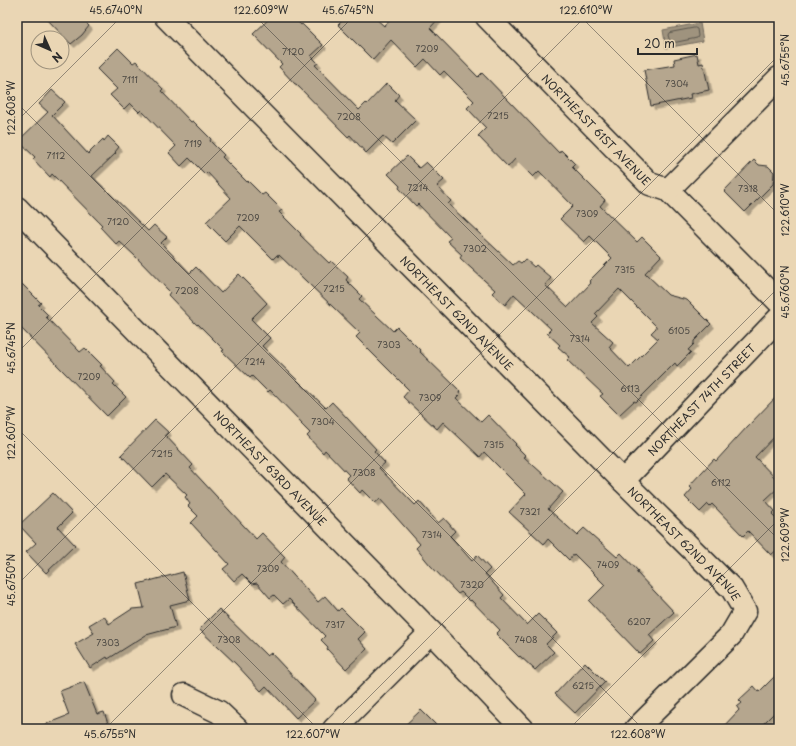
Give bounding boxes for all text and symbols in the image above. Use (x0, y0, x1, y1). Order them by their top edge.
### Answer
text: 45.6740°N (89, 2, 143, 17)
text: 122.609°W (234, 2, 289, 17)
text: 45.6745°N (322, 2, 374, 17)
text: 122.610°W (560, 2, 613, 17)
north arrow (30, 30, 70, 70)
scale bar (638, 30, 697, 56)
text: 20 m (644, 34, 675, 52)
text: 45.6755°N (777, 34, 792, 86)
house number: 7209 (416, 41, 438, 55)
house number: 7120 (282, 44, 304, 58)
text: N (48, 48, 67, 67)
street label: NORTHEAST 61ST AVENUE (538, 70, 655, 189)
house number: 7111 (122, 72, 138, 86)
house number: 7304 (665, 76, 689, 90)
text: 122.608°W (3, 80, 18, 135)
house number: 7215 (487, 108, 509, 122)
house number: 7208 (337, 109, 361, 123)
house number: 7119 (184, 136, 202, 150)
house number: 7112 (47, 148, 65, 162)
house number: 7214 (407, 180, 429, 194)
house number: 7318 (738, 181, 758, 195)
text: 122.610°W (777, 183, 792, 236)
house number: 7309 (576, 206, 598, 220)
house number: 7209 (237, 210, 259, 224)
house number: 7120 (107, 214, 129, 228)
house number: 7302 (463, 241, 487, 255)
street label: NORTHEAST 62ND AVENUE (397, 251, 518, 374)
house number: 7315 (615, 262, 635, 276)
text: 45.6760°N (777, 265, 792, 318)
house number: 7215 (323, 281, 345, 295)
house number: 7208 (175, 283, 199, 297)
text: 45.6745°N (3, 322, 18, 374)
house number: 6105 (668, 323, 690, 337)
house number: 7314 (570, 331, 590, 345)
house number: 7303 (377, 337, 401, 351)
street label: NORTHEAST 74TH STREET (643, 339, 759, 459)
house number: 7214 (244, 354, 266, 368)
house number: 7209 (78, 369, 100, 383)
house number: 6113 (620, 381, 640, 395)
house number: 7309 (419, 390, 441, 404)
text: 122.607°W (3, 405, 18, 460)
street label: NORTHEAST 63RD AVENUE (210, 406, 331, 530)
house number: 7304 (311, 414, 335, 428)
house number: 7315 (484, 437, 504, 451)
house number: 7215 (151, 446, 173, 460)
house number: 7308 (352, 465, 376, 479)
house number: 6112 (711, 475, 731, 489)
street label: NORTHEAST 62ND AVENUE (624, 482, 745, 604)
house number: 7321 (520, 504, 540, 518)
text: 122.609°W (777, 507, 792, 562)
house number: 7314 (422, 527, 442, 541)
text: 45.6750°N (3, 554, 18, 606)
house number: 7409 (597, 557, 619, 571)
house number: 7309 (257, 561, 279, 575)
house number: 7320 (460, 577, 484, 591)
house number: 6207 (627, 614, 651, 628)
house number: 7317 (325, 617, 345, 631)
house number: 7308 (217, 632, 241, 646)
house number: 7408 (514, 632, 538, 646)
house number: 7303 (96, 635, 120, 649)
house number: 6215 (572, 678, 594, 692)
text: 45.6755°N (84, 726, 136, 741)
text: 122.607°W (286, 726, 341, 741)
text: 122.608°W (611, 726, 666, 741)

